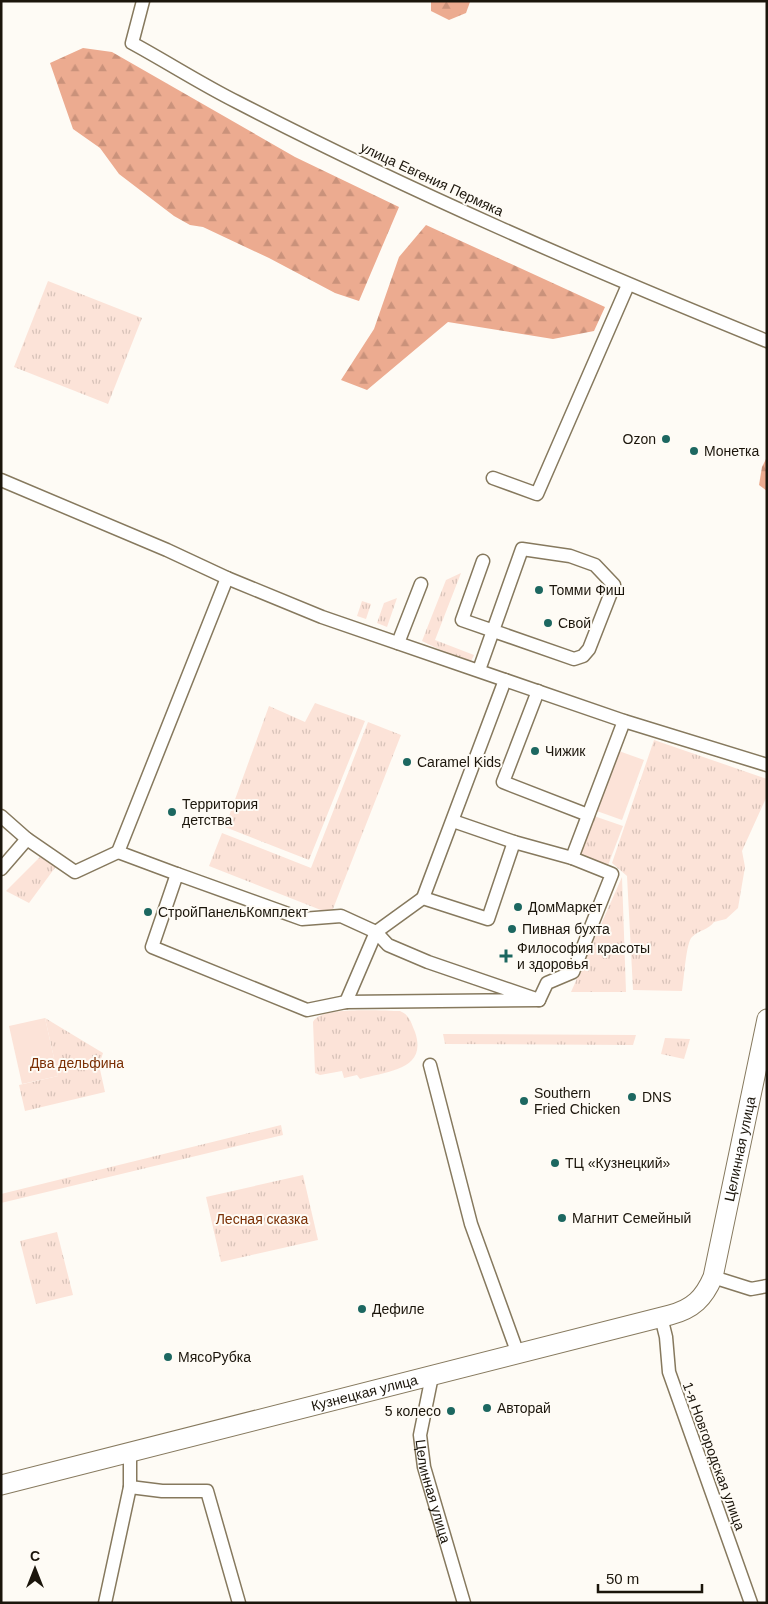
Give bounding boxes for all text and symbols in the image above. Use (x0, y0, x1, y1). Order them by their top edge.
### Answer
street label: улица Евгения Пермяка (358, 139, 506, 219)
place label: Ozon (623, 431, 656, 447)
marker: Ozon (660, 433, 672, 445)
place label: Монетка (704, 443, 760, 459)
marker: Монетка (688, 445, 700, 457)
place label: Томми Фиш (549, 582, 625, 598)
marker: Томми Фиш (533, 584, 545, 596)
place label: Свой (558, 615, 591, 631)
marker: Свой (542, 617, 554, 629)
place label: Чижик (545, 743, 586, 759)
marker: Чижик (529, 745, 541, 757)
place label: Caramel Kids (417, 754, 501, 770)
marker: Caramel Kids (401, 756, 413, 768)
place label: Территория детства (182, 796, 258, 828)
marker: Территория детства (166, 806, 178, 818)
place label: ДомМаркет (528, 899, 603, 915)
marker: ДомМаркет (512, 901, 524, 913)
place label: СтройПанельКомплект (158, 904, 309, 920)
marker: СтройПанельКомплект (142, 906, 154, 918)
place label: Пивная бухта (522, 921, 610, 937)
marker: Пивная бухта (506, 923, 518, 935)
place label: Философия красоты и здоровья (517, 940, 650, 972)
marker: Философия красоты и здоровья (499, 949, 513, 963)
park label: Два дельфина (30, 1055, 124, 1071)
place label: Southern Fried Chicken (534, 1085, 620, 1117)
place label: DNS (642, 1089, 672, 1105)
marker: DNS (626, 1091, 638, 1103)
marker: Southern Fried Chicken (518, 1095, 530, 1107)
street label: Целинная улица (721, 1095, 759, 1203)
place label: ТЦ «Кузнецкий» (565, 1155, 670, 1171)
marker: ТЦ «Кузнецкий» (549, 1157, 561, 1169)
place label: Магнит Семейный (572, 1210, 691, 1226)
park label: Лесная сказка (216, 1211, 309, 1227)
marker: Магнит Семейный (556, 1212, 568, 1224)
place label: Дефиле (372, 1301, 425, 1317)
marker: Дефиле (356, 1303, 368, 1315)
place label: МясоРубка (178, 1349, 251, 1365)
marker: МясоРубка (162, 1351, 174, 1363)
street label: Кузнецкая улица (309, 1371, 420, 1414)
street label: 1-я Новгородская улица (680, 1380, 748, 1532)
place label: Авторай (497, 1400, 551, 1416)
marker: Авторай (481, 1402, 493, 1414)
place label: 5 колесо (385, 1403, 441, 1419)
marker: 5 колесо (445, 1405, 457, 1417)
street label: Целинная улица (413, 1438, 454, 1545)
north arrow (10, 1544, 60, 1594)
text: С (30, 1548, 40, 1564)
scale bar (598, 1562, 702, 1594)
text: 50 m (606, 1570, 639, 1587)

